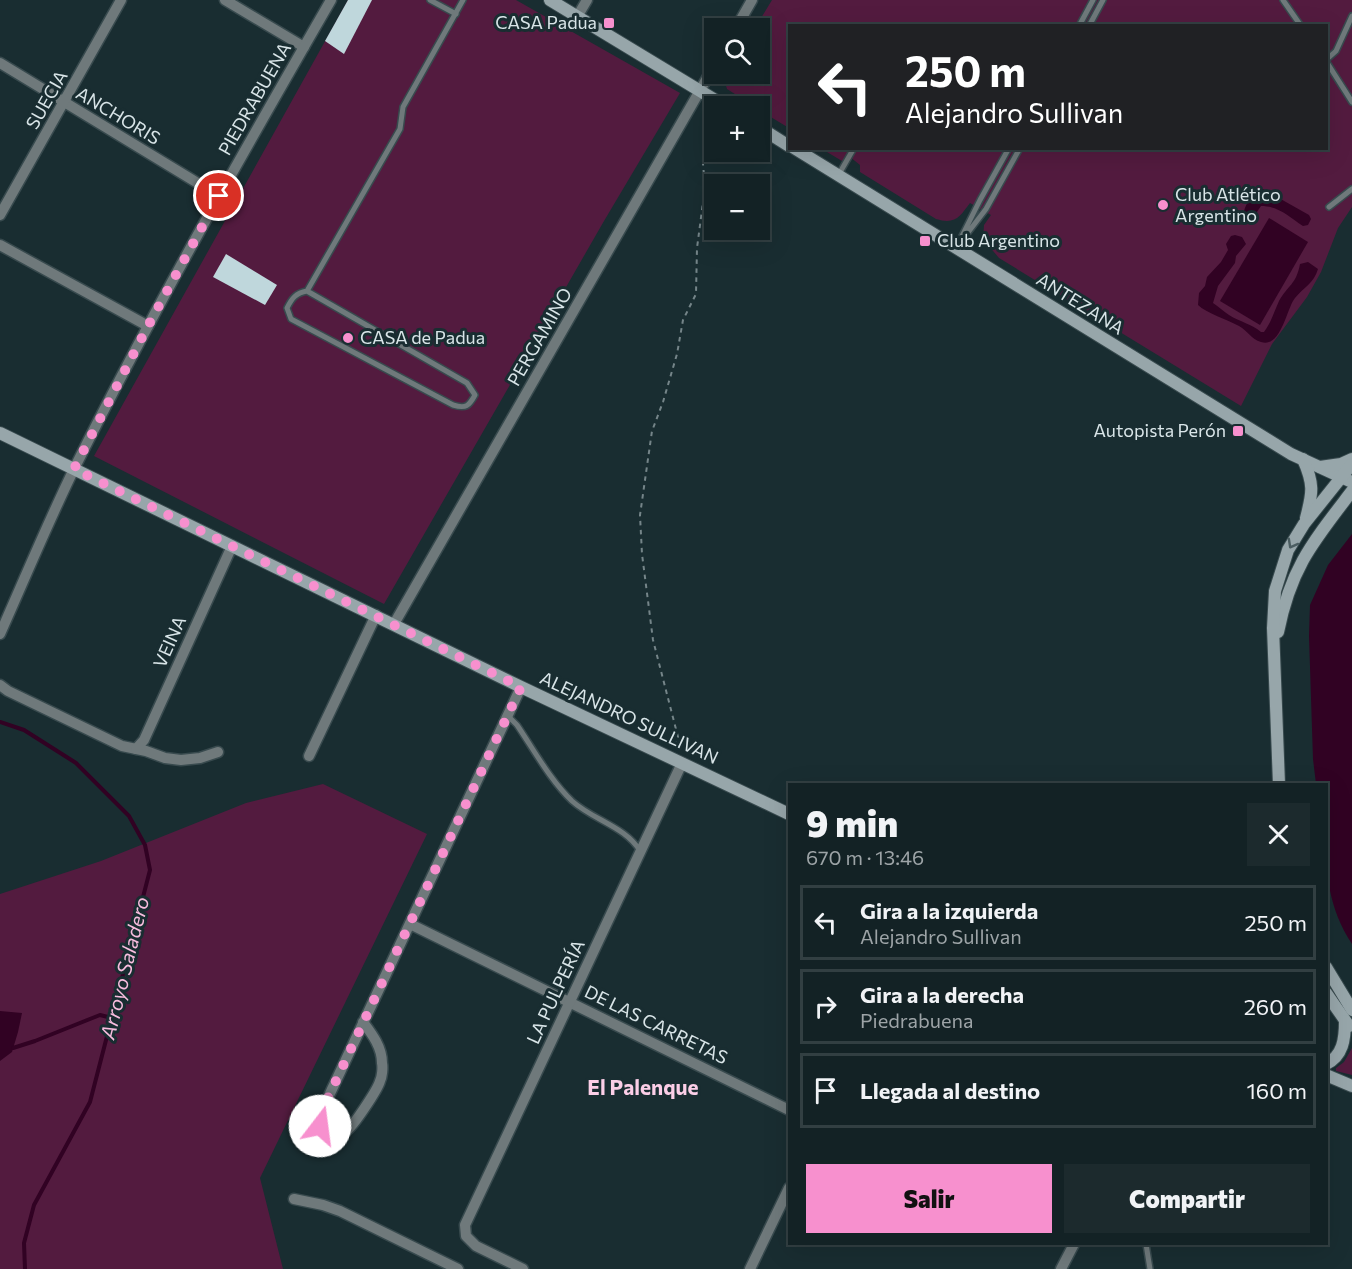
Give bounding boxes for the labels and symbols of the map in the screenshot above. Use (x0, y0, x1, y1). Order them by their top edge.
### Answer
place label: CASA Padua (495, 11, 597, 33)
marker: CASA Padua (602, 16, 616, 30)
street label: PIEDRABUENA (213, 38, 295, 159)
street label: SUECIA (21, 66, 72, 133)
street label: ANCHORIS (72, 81, 165, 149)
pin (193, 170, 244, 221)
place label: Club Atlético Argentino (1175, 183, 1281, 226)
marker: Club Atlético Argentino (1156, 198, 1170, 212)
place label: Club Argentino (937, 229, 1060, 251)
marker: Club Argentino (918, 234, 932, 248)
street label: ANTEZANA (1033, 268, 1128, 339)
street label: PERGAMINO (502, 283, 576, 390)
place label: CASA de Padua (360, 326, 485, 348)
marker: CASA de Padua (341, 331, 355, 345)
place label: Autopista Perón (1094, 419, 1226, 441)
marker: Autopista Perón (1231, 424, 1245, 438)
one-way arrow (1288, 538, 1299, 549)
street label: VEINA (148, 612, 190, 671)
street label: ALEJANDRO SULLIVAN (537, 666, 722, 768)
water label: Arroyo Saladero (94, 894, 153, 1043)
street label: LA PULPERÍA (521, 936, 589, 1047)
street label: DE LAS CARRETAS (581, 980, 732, 1068)
district label: El Palenque (587, 1074, 699, 1099)
position arrow (288, 1094, 352, 1158)

